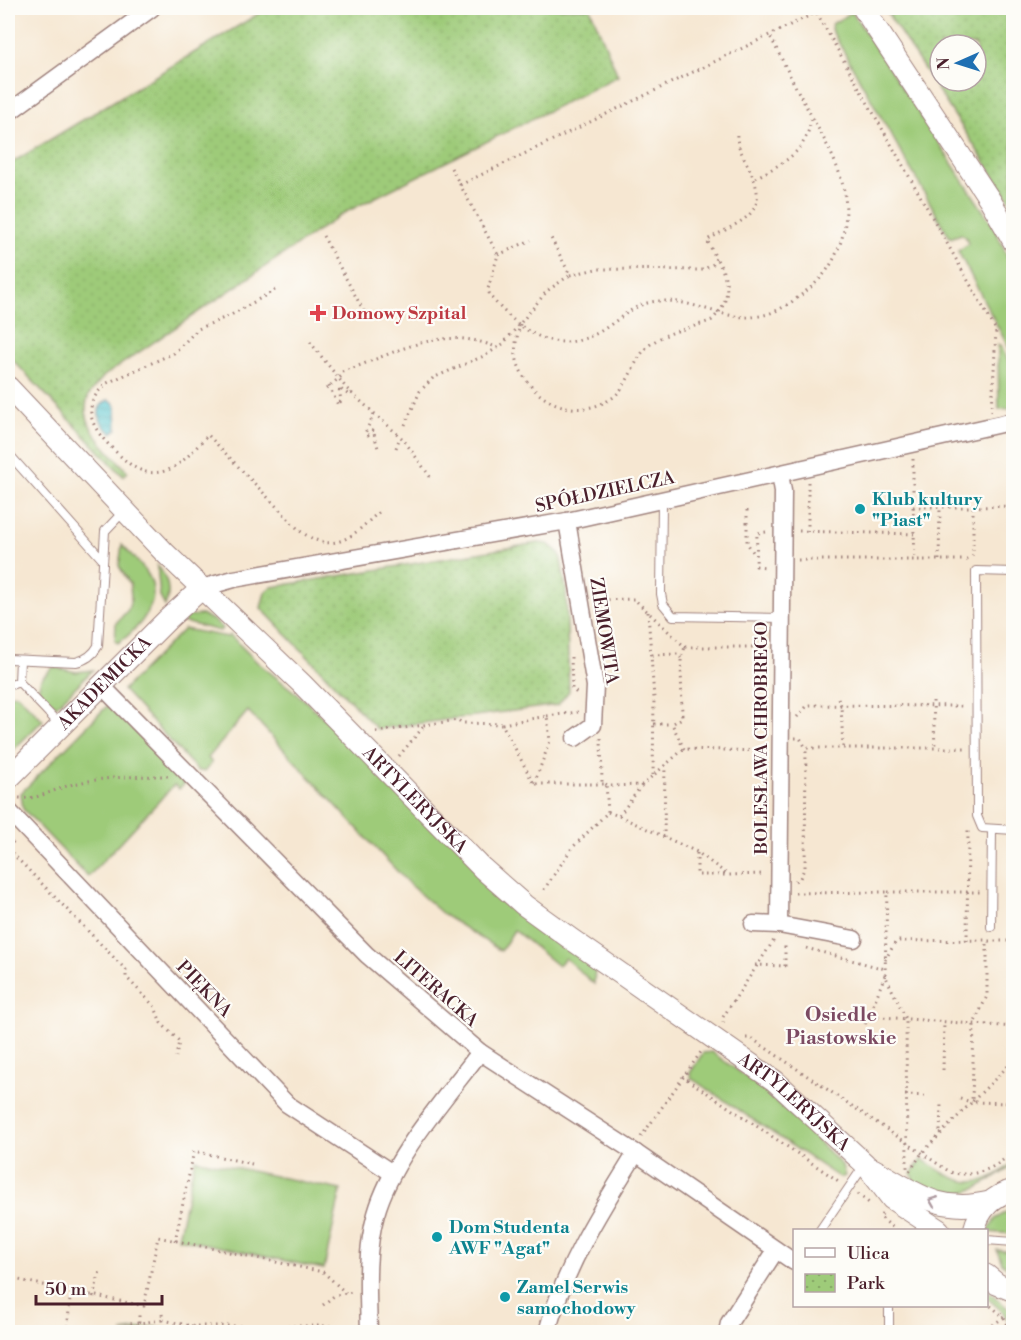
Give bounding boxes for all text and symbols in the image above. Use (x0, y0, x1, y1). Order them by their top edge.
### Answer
north arrow (928, 33, 988, 93)
text: N (934, 57, 954, 71)
place label: Domowy Szpital (332, 302, 467, 325)
marker: Domowy Szpital (309, 304, 327, 322)
street label: SPÓŁDZIELCZA (533, 466, 677, 518)
place label: Klub kultury "Piast" (872, 488, 983, 532)
marker: Klub kultury "Piast" (853, 502, 867, 516)
street label: ZIEMOWITA (584, 576, 624, 687)
street label: BOLESŁAWA CHROBREGO (750, 622, 773, 855)
street label: AKADEMICKA (52, 631, 156, 735)
street label: ARTYLERYJSKA (357, 741, 473, 859)
street label: LITERACKA (389, 946, 484, 1032)
street label: PIĘKNA (171, 956, 237, 1023)
district label: Osiedle Piastowskie (786, 1003, 897, 1051)
street label: ARTYLERYJSKA (733, 1047, 856, 1157)
one-way arrow (929, 1196, 940, 1208)
place label: Dom Studenta AWF "Agat" (448, 1216, 570, 1260)
legend (793, 1229, 988, 1307)
marker: Dom Studenta AWF "Agat" (430, 1230, 444, 1244)
text: Ulica (847, 1242, 891, 1265)
scale bar (36, 1268, 162, 1306)
text: Park (847, 1272, 886, 1295)
place label: Zamel Serwis samochodowy (517, 1276, 636, 1320)
text: 50 m (45, 1278, 87, 1301)
marker: Zamel Serwis samochodowy (498, 1290, 512, 1304)

